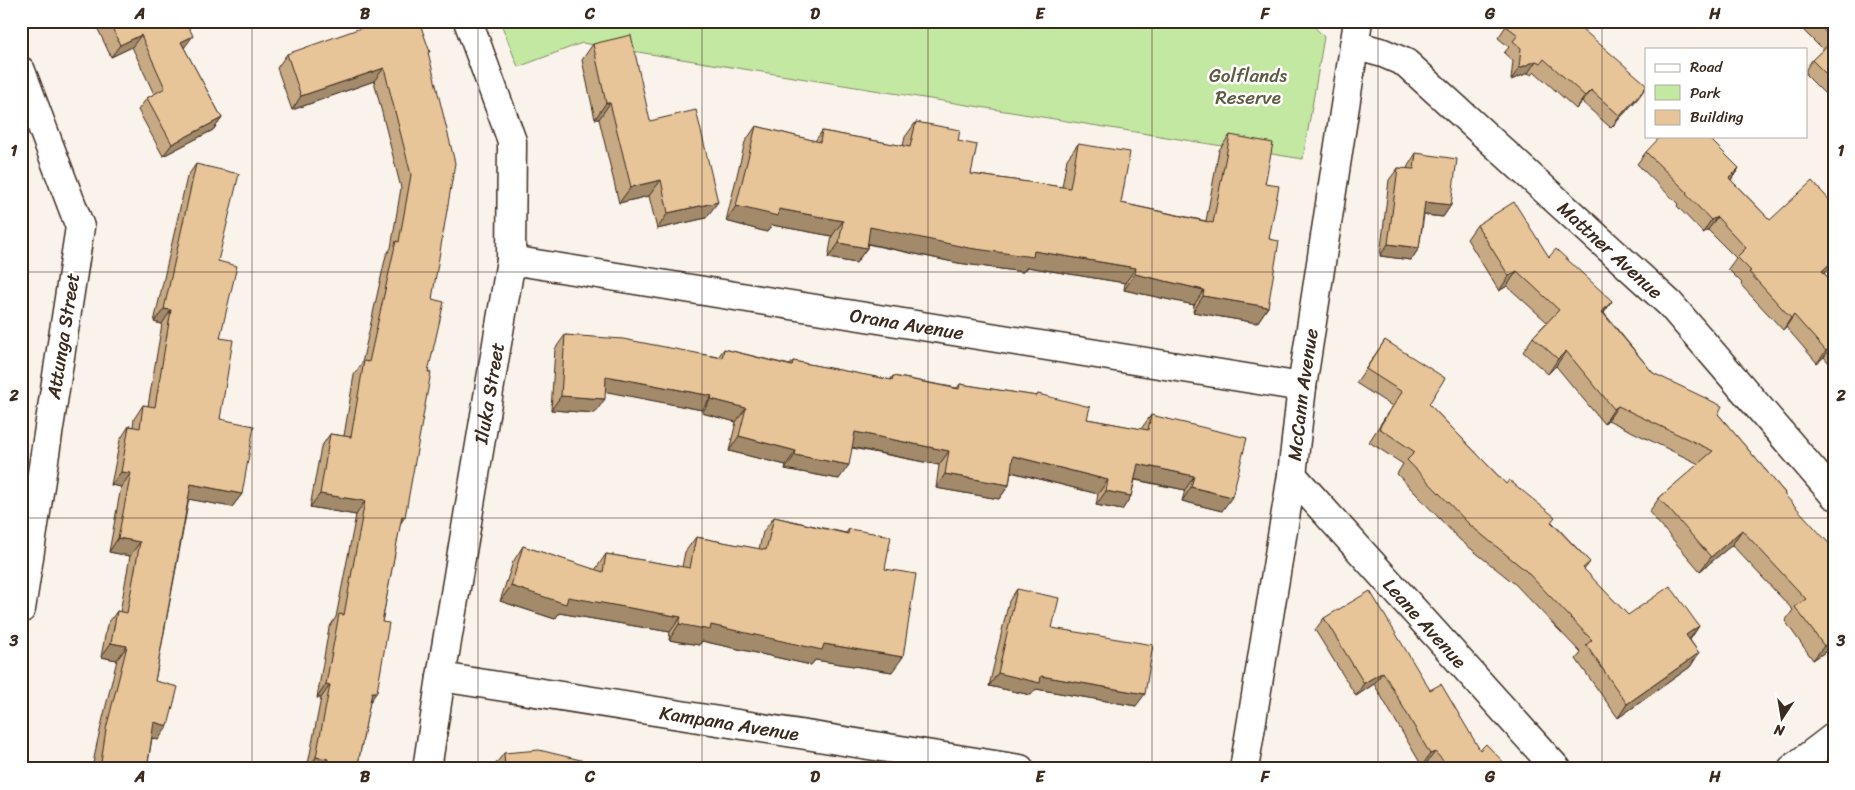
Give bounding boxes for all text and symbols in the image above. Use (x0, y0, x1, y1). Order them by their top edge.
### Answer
text: A (134, 0, 145, 28)
text: B (360, 0, 371, 28)
text: C (584, 0, 596, 28)
text: D (810, 0, 820, 28)
text: E (1036, 0, 1046, 28)
text: F (1260, 0, 1271, 28)
text: G (1484, 0, 1496, 28)
text: H (1708, 0, 1721, 28)
legend (1645, 48, 1808, 138)
text: Road (1690, 54, 1723, 80)
park label: Golflands Reserve (1209, 59, 1287, 114)
text: Park (1690, 80, 1721, 106)
text: Building (1690, 104, 1744, 130)
text: 1 (11, 136, 18, 165)
text: 1 (1838, 136, 1845, 165)
street label: Mattner Avenue (1550, 192, 1671, 307)
street label: Attunga Street (37, 271, 89, 402)
street label: Orana Avenue (848, 298, 967, 349)
street label: McCann Avenue (1277, 326, 1327, 462)
street label: Iluka Street (464, 340, 513, 447)
text: 2 (8, 381, 19, 410)
text: 2 (1835, 381, 1846, 410)
street label: Leane Avenue (1375, 570, 1475, 676)
text: 3 (9, 626, 19, 655)
text: 3 (1836, 626, 1846, 655)
north arrow (1758, 692, 1808, 742)
street label: Kampana Avenue (657, 695, 802, 750)
text: N (1772, 717, 1788, 744)
text: A (134, 762, 145, 790)
text: B (360, 762, 371, 790)
text: C (584, 762, 596, 790)
text: D (810, 762, 820, 790)
text: E (1036, 762, 1046, 790)
text: F (1260, 762, 1271, 790)
text: G (1484, 762, 1496, 790)
text: H (1708, 762, 1721, 790)

